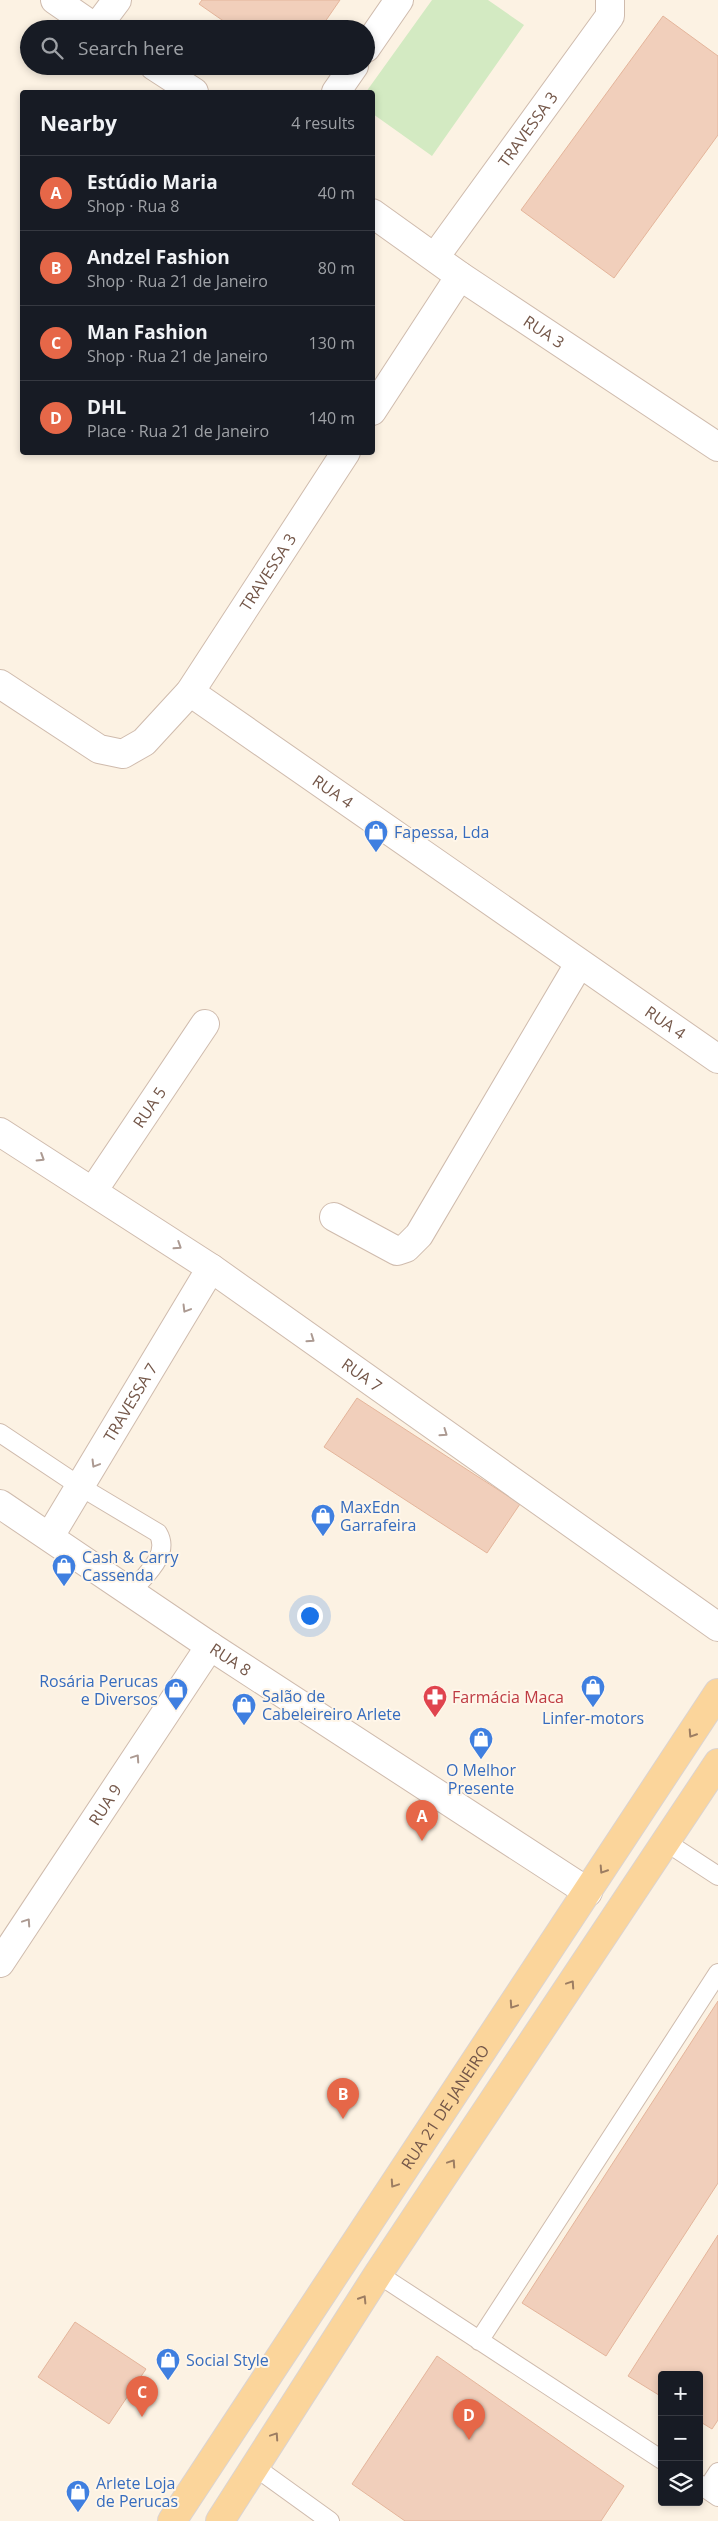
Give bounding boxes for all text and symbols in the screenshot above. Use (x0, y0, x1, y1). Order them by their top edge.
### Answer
search box (20, 20, 375, 75)
icon: search (38, 34, 66, 62)
text: Search here (78, 35, 184, 61)
street label: TRAVESSA 3 (493, 87, 563, 171)
text: Nearby (40, 109, 117, 137)
text: 4 results (291, 112, 355, 134)
text: Estúdio Maria (87, 169, 218, 195)
text: A (50, 182, 62, 204)
text: 40 m (318, 182, 355, 204)
text: Shop · Rua 8 (87, 195, 179, 217)
text: Andzel Fashion (87, 244, 230, 270)
text: B (51, 257, 61, 279)
text: 80 m (318, 257, 355, 279)
text: Shop · Rua 21 de Janeiro (87, 270, 268, 292)
street label: RUA 3 (519, 310, 569, 353)
text: Man Fashion (87, 319, 208, 345)
text: C (51, 332, 61, 354)
text: 130 m (309, 332, 355, 354)
text: Shop · Rua 21 de Janeiro (87, 345, 268, 367)
text: DHL (87, 394, 126, 420)
text: D (50, 407, 62, 429)
text: 140 m (309, 407, 355, 429)
text: Place · Rua 21 de Janeiro (87, 420, 269, 442)
street label: TRAVESSA 3 (235, 529, 301, 615)
street label: RUA 4 (308, 769, 358, 813)
shop icon: Fapessa, Lda (363, 819, 389, 853)
place label: Fapessa, Lda (394, 821, 489, 843)
street label: RUA 4 (641, 1001, 690, 1044)
street label: RUA 5 (128, 1082, 171, 1132)
one-way arrow (36, 1152, 45, 1161)
one-way arrow (172, 1240, 182, 1249)
one-way arrow (183, 1304, 193, 1313)
one-way arrow (306, 1333, 315, 1342)
street label: RUA 7 (337, 1353, 387, 1397)
street label: TRAVESSA 7 (98, 1359, 162, 1446)
one-way arrow (438, 1427, 448, 1436)
one-way arrow (91, 1459, 101, 1468)
place label: MaxEdn Garrafeira (340, 1496, 416, 1536)
shop icon: MaxEdn Garrafeira (310, 1503, 336, 1537)
place label: Cash & Carry Cassenda (82, 1546, 179, 1586)
shop icon: Cash & Carry Cassenda (51, 1553, 77, 1587)
your location (297, 1603, 323, 1629)
street label: RUA 8 (206, 1638, 255, 1681)
place label: Rosária Perucas e Diversos (39, 1670, 158, 1710)
shop icon: Linfer-motors (580, 1674, 606, 1708)
shop icon: Rosária Perucas e Diversos (163, 1677, 189, 1711)
pharmacy icon: Farmácia Maca (422, 1684, 448, 1718)
place label: Salão de Cabeleireiro Arlete (262, 1685, 401, 1725)
place label: Farmácia Maca (452, 1686, 564, 1708)
shop icon: Salão de Cabeleireiro Arlete (231, 1692, 257, 1726)
place label: Linfer-motors (542, 1707, 644, 1729)
shop icon: O Melhor Presente (468, 1726, 494, 1760)
one-way arrow (688, 1728, 698, 1737)
one-way arrow (130, 1754, 139, 1764)
place label: O Melhor Presente (446, 1759, 516, 1799)
street label: RUA 9 (83, 1780, 127, 1829)
pin: A (406, 1800, 438, 1841)
one-way arrow (600, 1864, 609, 1874)
one-way arrow (21, 1919, 30, 1928)
one-way arrow (565, 1980, 574, 1990)
one-way arrow (510, 2000, 519, 2009)
street label: RUA 21 DE JANEIRO (396, 2040, 494, 2174)
pin: B (327, 2078, 359, 2119)
one-way arrow (446, 2160, 455, 2169)
one-way arrow (391, 2179, 400, 2188)
one-way arrow (356, 2296, 366, 2305)
shop icon: Social Style (155, 2347, 181, 2381)
place label: Social Style (186, 2349, 269, 2371)
map controls (658, 2371, 703, 2506)
button: + (658, 2371, 703, 2416)
pin: C (126, 2376, 158, 2417)
pin: D (453, 2399, 485, 2440)
button: − (658, 2416, 703, 2461)
one-way arrow (269, 2432, 279, 2441)
button: layers (658, 2461, 703, 2506)
place label: Arlete Loja de Perucas (96, 2472, 178, 2512)
shop icon: Arlete Loja de Perucas (65, 2479, 91, 2513)

